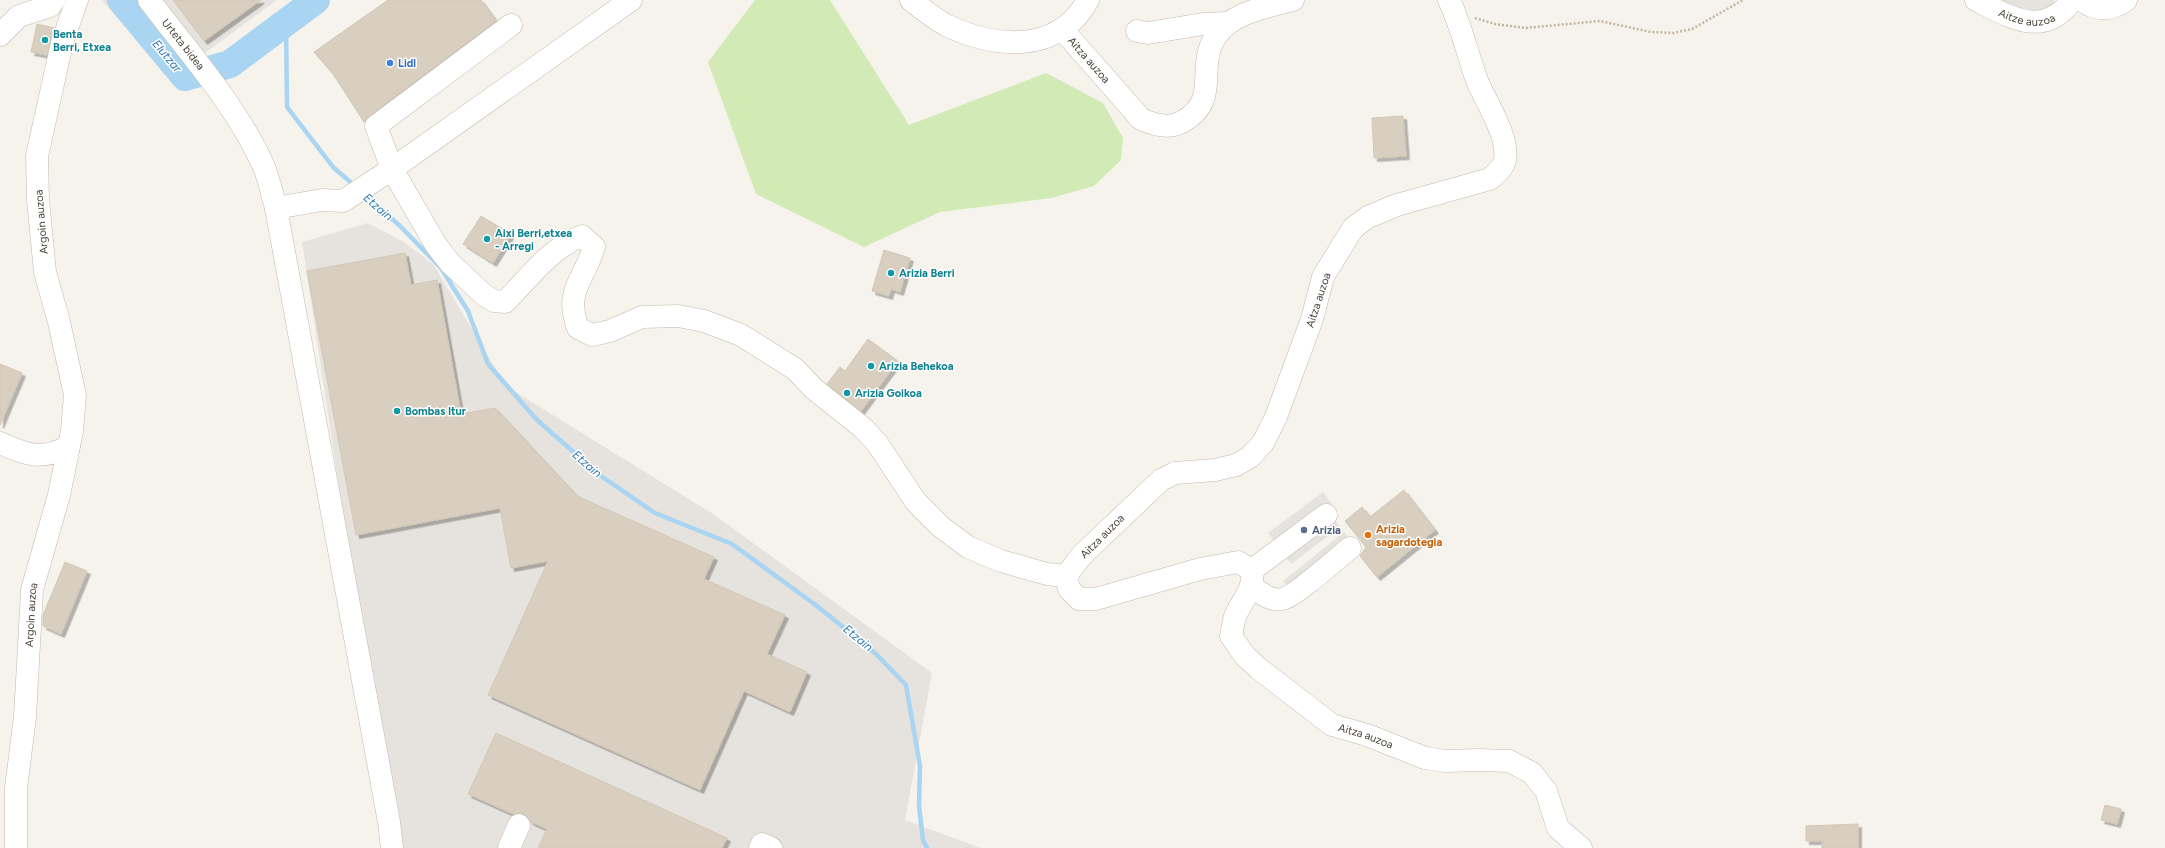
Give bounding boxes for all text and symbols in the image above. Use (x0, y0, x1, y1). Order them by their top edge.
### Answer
street label: Aitze auzoa (1997, 6, 2057, 29)
street label: Urteta bidea (159, 16, 207, 73)
place label: Benta Berri, Etxea (53, 28, 111, 54)
street label: Aitza auzoa (1065, 34, 1112, 86)
marker: Benta Berri, Etxea (40, 35, 50, 45)
water label: Elutzar (149, 37, 185, 76)
place label: Lidl (398, 57, 416, 70)
marker: Lidl (385, 58, 395, 68)
street label: Argoin auzoa (32, 189, 51, 255)
water label: Etzain (361, 191, 396, 224)
place label: Aixi Berri,etxea - Arregi (495, 227, 572, 253)
marker: Aixi Berri,etxea - Arregi (482, 234, 492, 244)
place label: Arizia Berri (899, 267, 955, 280)
marker: Arizia Berri (886, 268, 896, 278)
street label: Aitza auzoa (1303, 271, 1333, 329)
place label: Arizia Behekoa (879, 360, 954, 373)
marker: Arizia Behekoa (866, 361, 876, 371)
place label: Arizia Goikoa (855, 387, 922, 400)
marker: Arizia Goikoa (842, 388, 852, 398)
place label: Bombas Itur (405, 405, 467, 418)
marker: Bombas Itur (392, 406, 402, 416)
water label: Etzain (570, 448, 605, 481)
street label: Aitza auzoa (1078, 512, 1127, 561)
place label: Arizia sagardotegia (1376, 523, 1442, 549)
place label: Arizia (1312, 524, 1341, 537)
marker: Arizia (1299, 525, 1309, 535)
marker: Arizia sagardotegia (1363, 530, 1373, 540)
street label: Argoin auzoa (23, 581, 41, 647)
water label: Etzain (840, 622, 876, 654)
street label: Aitza auzoa (1337, 721, 1395, 752)

